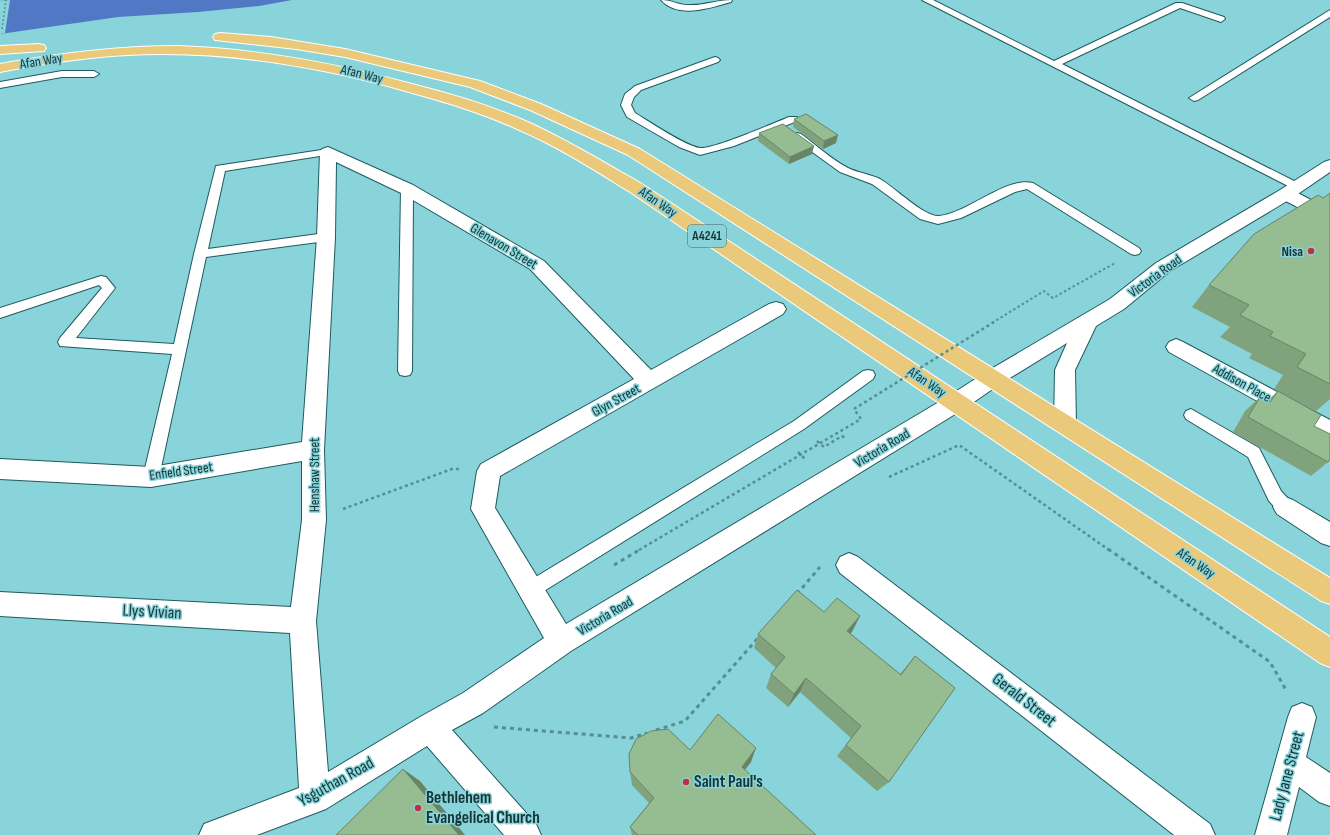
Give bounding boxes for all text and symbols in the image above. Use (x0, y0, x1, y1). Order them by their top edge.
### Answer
street label: Afan Way (17, 49, 64, 73)
street label: Afan Way (338, 60, 385, 88)
street label: Afan Way (635, 182, 681, 221)
street label: Glenavon Street (467, 219, 541, 273)
road number: A4241 (688, 225, 726, 247)
place label: Nisa (1282, 243, 1303, 260)
marker: Nisa (1306, 246, 1316, 256)
street label: Victoria Road (1125, 251, 1185, 301)
street label: Addison Place (1209, 360, 1274, 406)
street label: Afan Way (904, 362, 950, 401)
street label: Glyn Street (589, 380, 643, 420)
street label: Victoria Road (851, 425, 913, 471)
street label: Henshaw Street (306, 438, 323, 512)
street label: Enfield Street (148, 458, 214, 484)
street label: Afan Way (1173, 543, 1219, 582)
street label: Victoria Road (574, 593, 636, 639)
street label: Llys Vivian (122, 600, 182, 624)
street label: Gerald Street (988, 669, 1060, 731)
street label: Lady Jane Street (1265, 729, 1309, 823)
street label: Ysguthan Road (295, 753, 377, 811)
place label: Saint Paul's (694, 772, 763, 792)
marker: Saint Paul's (681, 777, 691, 787)
place label: Bethlehem Evangelical Church (426, 788, 540, 828)
marker: Bethlehem Evangelical Church (413, 803, 423, 813)

